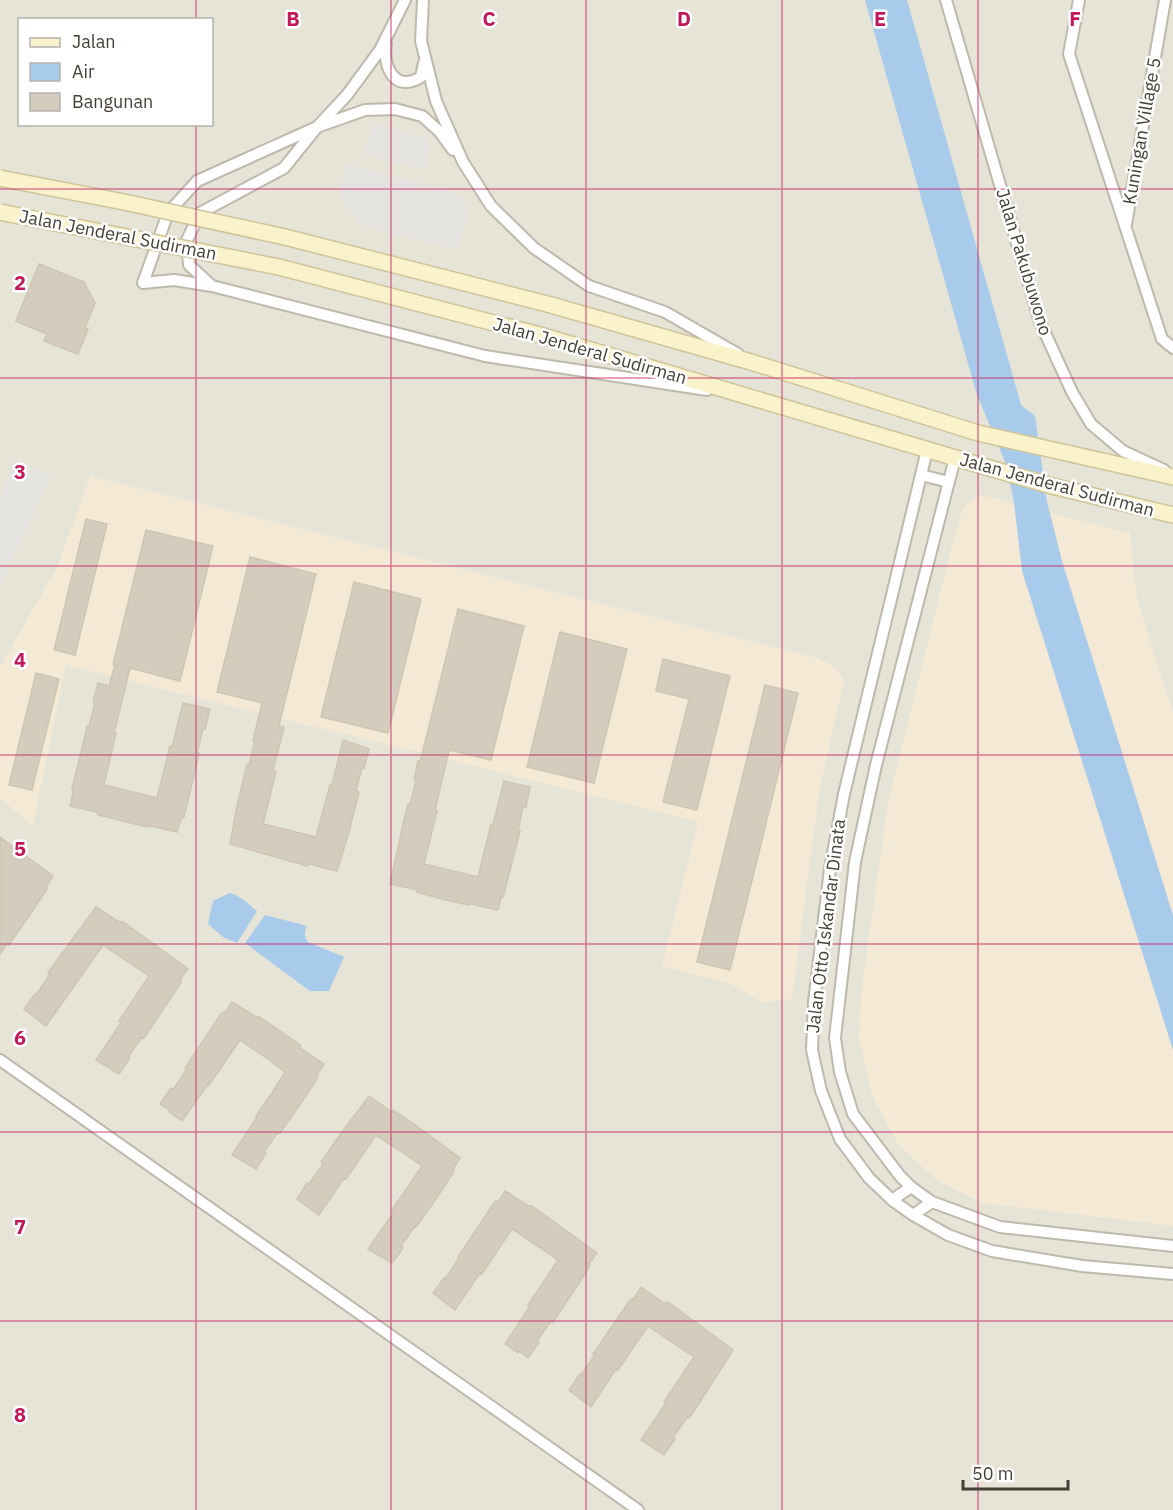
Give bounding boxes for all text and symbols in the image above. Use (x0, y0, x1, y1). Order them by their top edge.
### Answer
text: B (286, 5, 300, 32)
text: C (482, 5, 496, 32)
text: D (677, 5, 691, 32)
text: E (874, 5, 886, 32)
text: F (1069, 5, 1081, 32)
legend (18, 18, 213, 126)
text: Jalan (72, 30, 116, 53)
street label: Kuningan Village 5 (1117, 56, 1166, 206)
text: Air (72, 60, 95, 83)
text: Bangunan (72, 90, 153, 113)
street label: Jalan Pakubuwono (991, 186, 1058, 338)
street label: Jalan Jenderal Sudirman (18, 204, 219, 265)
text: 2 (14, 269, 26, 296)
street label: Jalan Jenderal Sudirman (491, 312, 690, 389)
street label: Jalan Jenderal Sudirman (957, 447, 1157, 522)
text: 3 (14, 458, 26, 485)
text: 4 (14, 646, 26, 673)
street label: Jalan Otto Iskandar Dinata (801, 817, 850, 1034)
text: 5 (14, 835, 26, 862)
text: 6 (14, 1024, 26, 1051)
text: 7 (14, 1213, 26, 1240)
text: 8 (14, 1401, 26, 1428)
scale bar (963, 1453, 1068, 1491)
text: 50 m (972, 1462, 1014, 1485)

